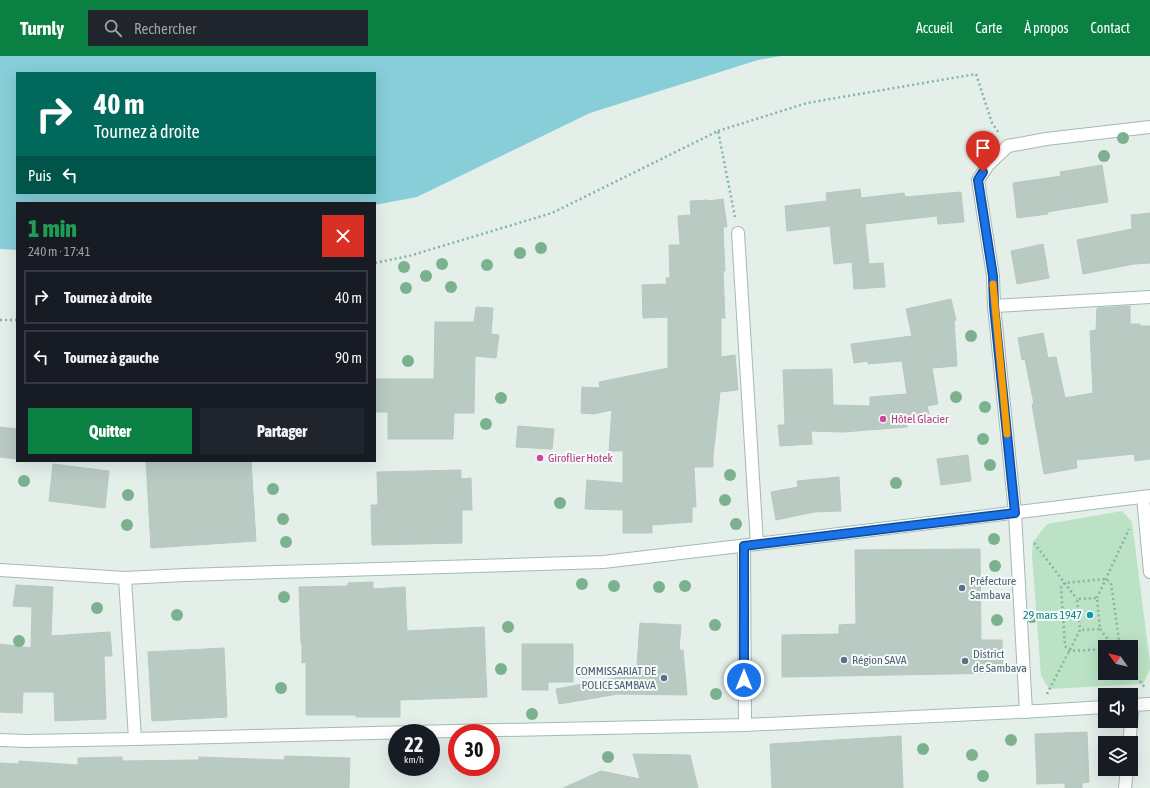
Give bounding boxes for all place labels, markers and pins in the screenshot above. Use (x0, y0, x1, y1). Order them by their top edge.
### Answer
pin (966, 131, 1000, 172)
place label: Hôtel Glacier (891, 412, 949, 426)
marker: Hôtel Glacier (878, 414, 888, 424)
place label: Giroflier Hotek (548, 451, 614, 465)
marker: Giroflier Hotek (535, 453, 545, 463)
place label: Préfecture Sambava (970, 574, 1016, 602)
marker: Préfecture Sambava (957, 583, 967, 593)
place label: 29 mars 1947 (1023, 608, 1082, 622)
marker: 29 mars 1947 (1085, 610, 1095, 620)
place label: District de Sambava (973, 647, 1027, 675)
place label: Région SAVA (852, 653, 907, 667)
marker: Région SAVA (839, 655, 849, 665)
marker: District de Sambava (960, 656, 970, 666)
place label: COMMISSARIAT DE POLICE SAMBAVA (576, 664, 656, 692)
marker: COMMISSARIAT DE POLICE SAMBAVA (659, 673, 669, 683)

